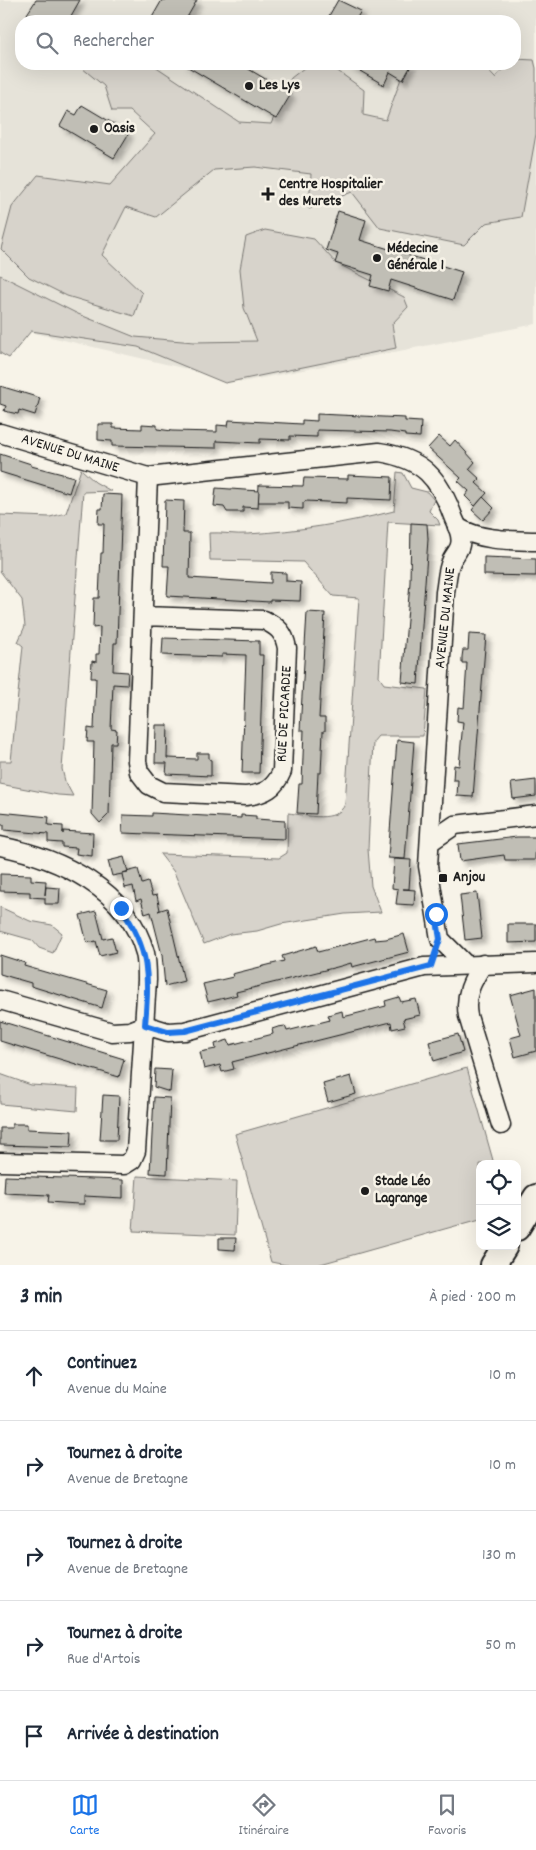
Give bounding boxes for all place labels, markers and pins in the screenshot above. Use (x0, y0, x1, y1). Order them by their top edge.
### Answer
place label: Les Lys (259, 75, 300, 97)
marker: Les Lys (243, 80, 255, 92)
place label: Oasis (104, 118, 135, 140)
marker: Oasis (88, 123, 100, 135)
place label: Centre Hospitalier des Murets (279, 174, 383, 213)
marker: Centre Hospitalier des Murets (261, 187, 275, 201)
place label: Médecine Générale 1 (387, 238, 444, 277)
marker: Médecine Générale 1 (371, 252, 383, 264)
place label: Anjou (453, 867, 486, 889)
marker: Anjou (437, 872, 449, 884)
place label: Stade Léo Lagrange (375, 1171, 431, 1210)
marker: Stade Léo Lagrange (359, 1185, 371, 1197)

